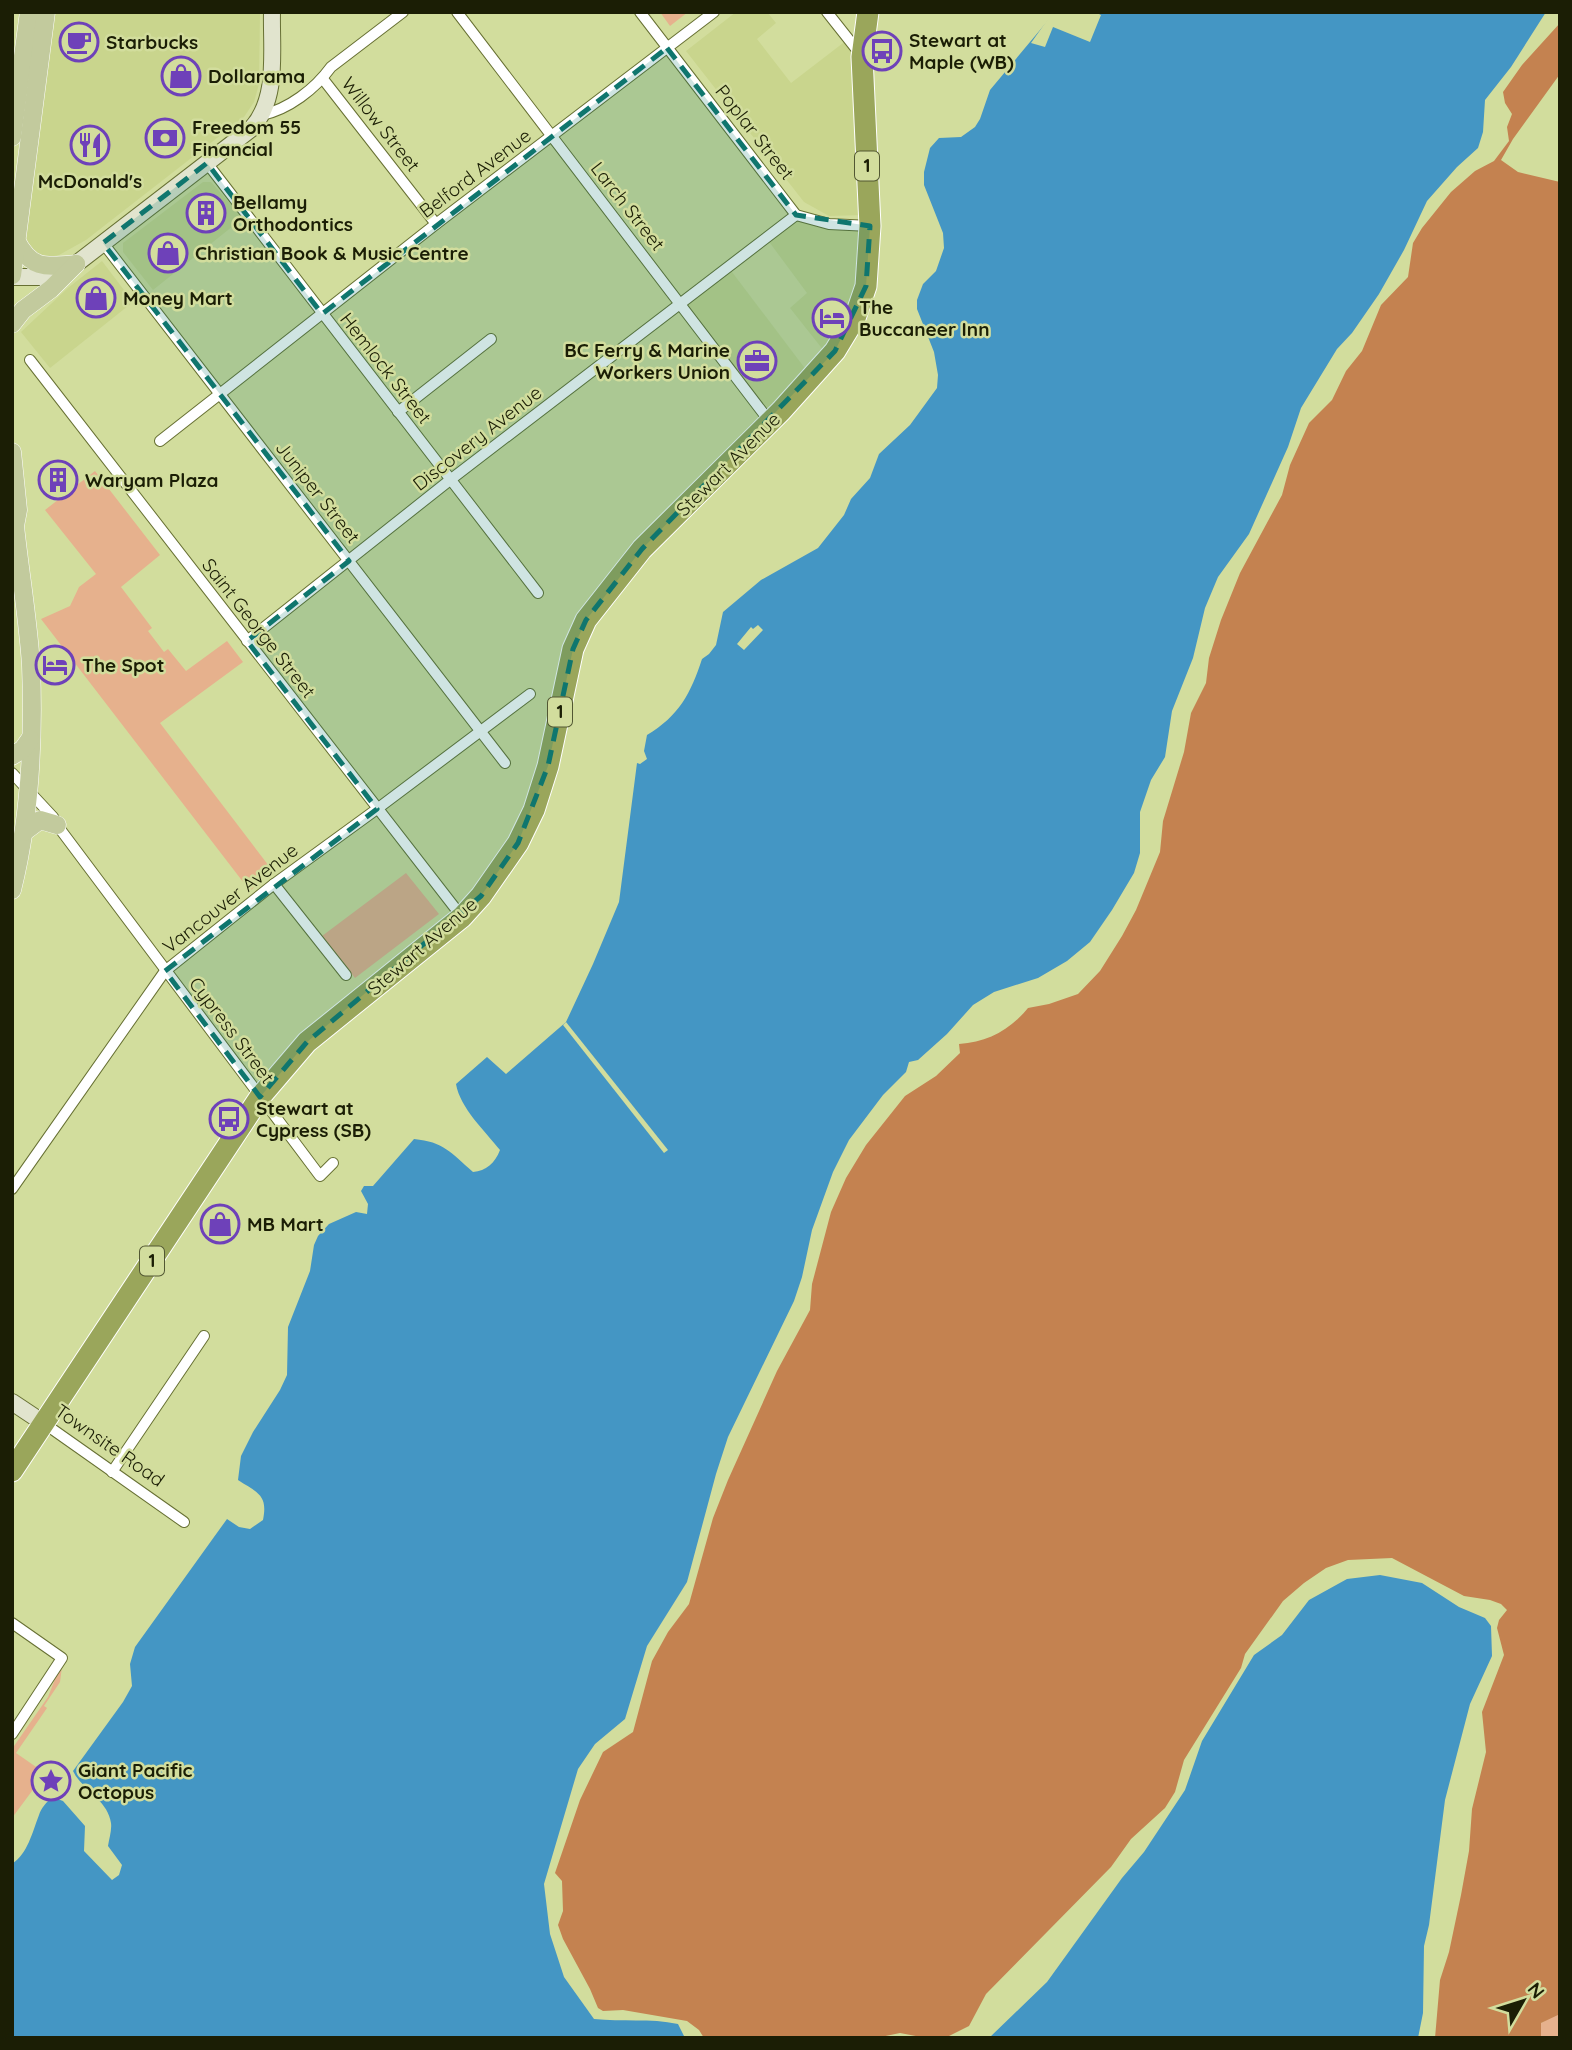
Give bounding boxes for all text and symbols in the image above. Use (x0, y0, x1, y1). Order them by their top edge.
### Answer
cafe icon: Starbucks (58, 21, 100, 63)
place label: Stewart at Maple (WB) (909, 28, 1014, 74)
place label: Starbucks (106, 30, 198, 54)
bus stop icon: Stewart at Maple (WB) (861, 30, 903, 72)
shop icon: Dollarama (160, 55, 202, 97)
place label: Dollarama (208, 64, 305, 88)
street label: Willow Street (336, 72, 426, 176)
street label: Poplar Street (710, 80, 800, 184)
place label: Freedom 55 Financial (192, 115, 301, 161)
bank icon: Freedom 55 Financial (144, 117, 186, 159)
street label: Belford Avenue (414, 123, 536, 223)
restaurant icon: McDonald's (69, 124, 111, 166)
road number: 1 (855, 152, 879, 181)
street label: Larch Street (586, 157, 670, 255)
place label: McDonald's (38, 169, 142, 193)
place label: Bellamy Orthodontics (233, 190, 353, 236)
building icon: Bellamy Orthodontics (185, 192, 227, 234)
shop icon: Christian Book & Music Centre (147, 232, 189, 274)
place label: Christian Book & Music Centre (195, 241, 469, 265)
shop icon: Money Mart (75, 277, 117, 319)
place label: Money Mart (123, 286, 233, 310)
place label: The Buccaneer Inn (859, 295, 989, 341)
hotel icon: The Buccaneer Inn (811, 297, 853, 339)
street label: Hemlock Street (335, 308, 437, 428)
place label: BC Ferry & Marine Workers Union (564, 338, 730, 384)
office icon: BC Ferry & Marine Workers Union (736, 340, 778, 382)
street label: Discovery Avenue (408, 380, 546, 496)
street label: Stewart Avenue (671, 407, 785, 521)
street label: Juniper Street (271, 436, 365, 548)
building icon: Waryam Plaza (37, 459, 79, 501)
place label: Waryam Plaza (85, 468, 219, 492)
street label: Saint George Street (197, 553, 321, 703)
hotel icon: The Spot (34, 644, 76, 686)
place label: The Spot (82, 653, 164, 677)
road number: 1 (548, 698, 572, 726)
street label: Vancouver Avenue (158, 838, 302, 958)
street label: Stewart Avenue (362, 892, 482, 1000)
street label: Cypress Street (184, 972, 280, 1088)
place label: Stewart at Cypress (SB) (256, 1096, 371, 1142)
bus stop icon: Stewart at Cypress (SB) (208, 1098, 250, 1140)
shop icon: MB Mart (199, 1203, 241, 1245)
place label: MB Mart (247, 1212, 324, 1236)
road number: 1 (140, 1246, 164, 1276)
street label: Townsite Road (51, 1398, 169, 1492)
place label: Giant Pacific Octopus (78, 1758, 193, 1804)
place icon: Giant Pacific Octopus (30, 1760, 72, 1802)
north arrow (1488, 1966, 1558, 2036)
text: N (1522, 1977, 1550, 2003)

